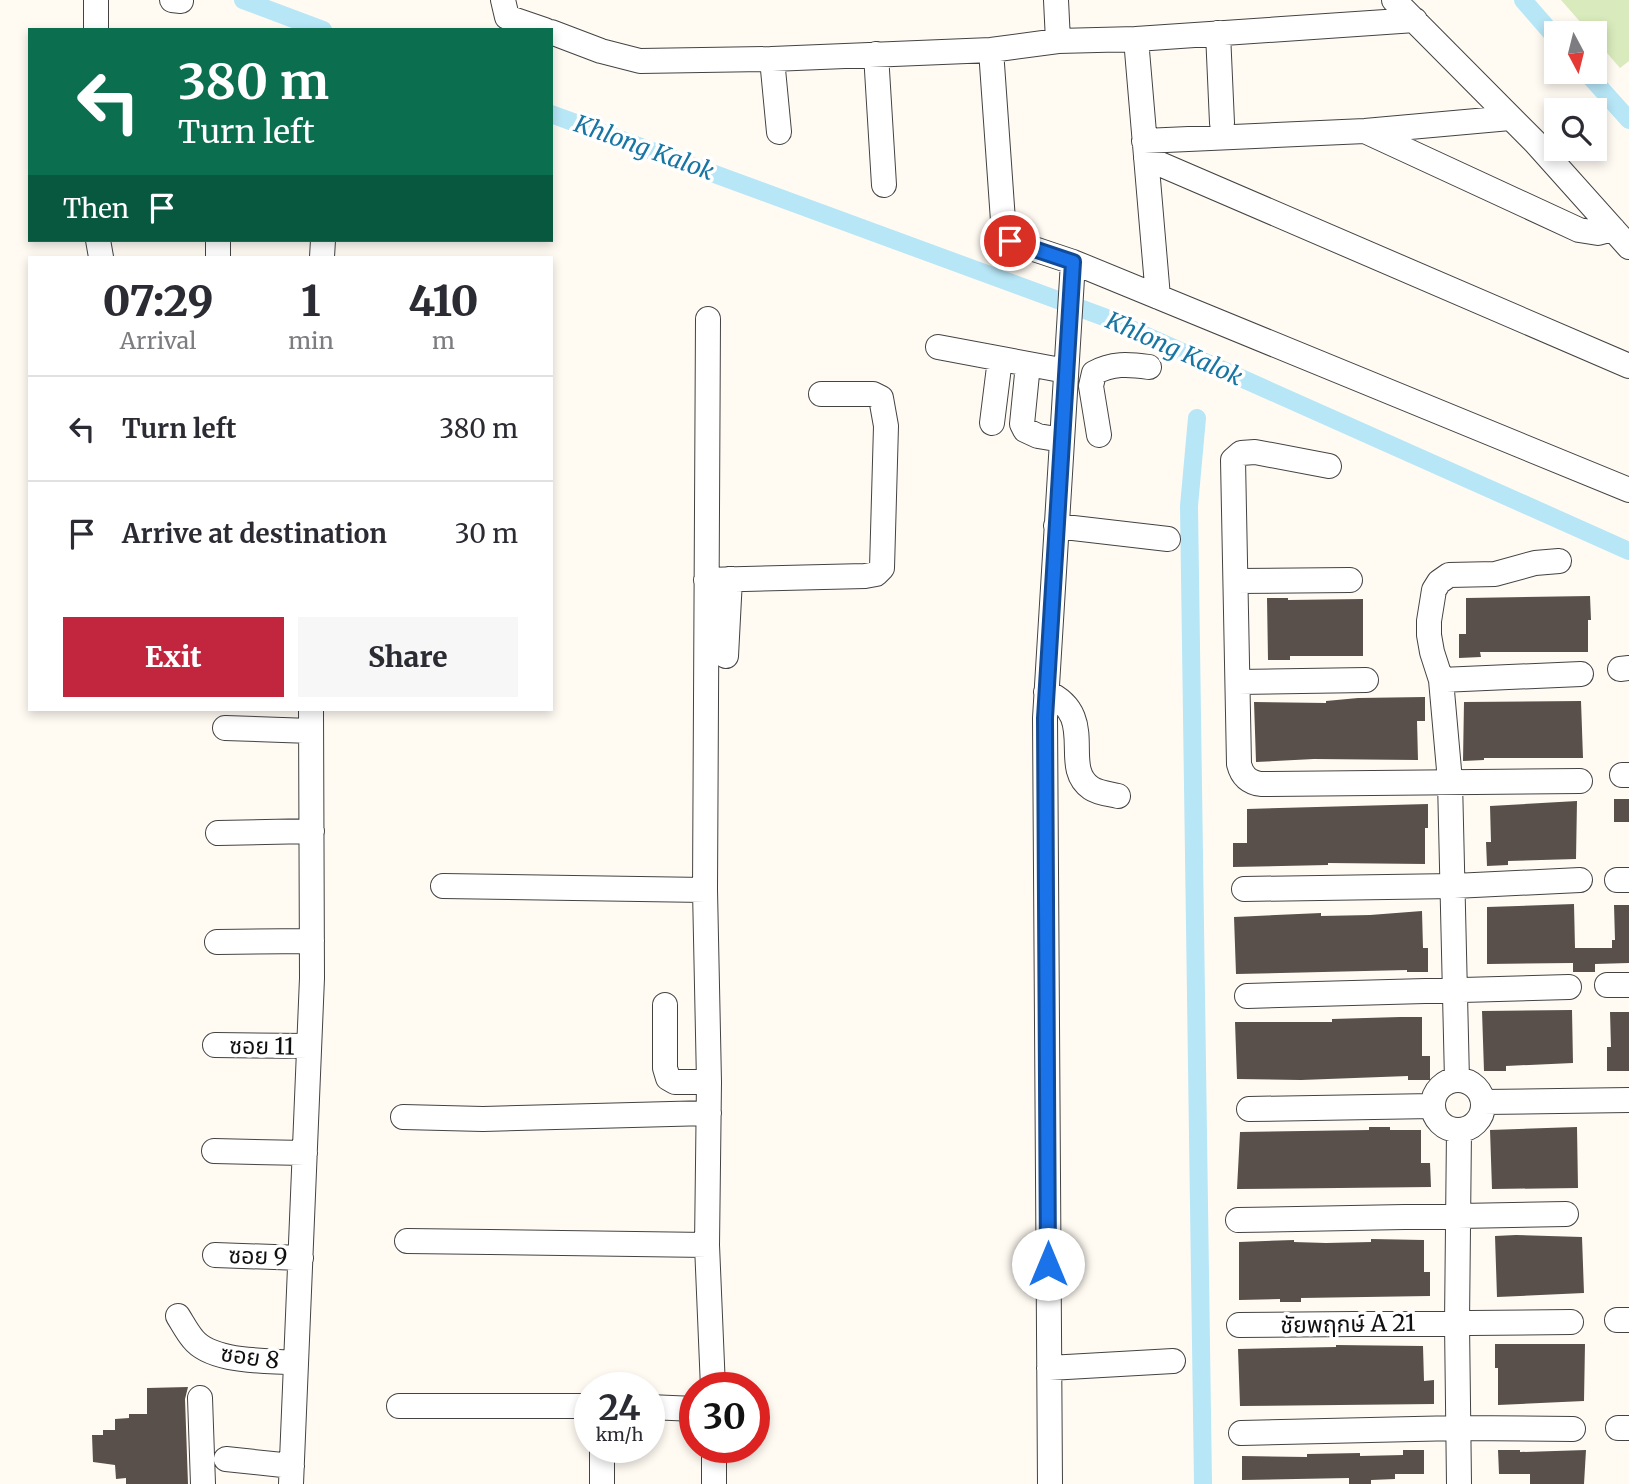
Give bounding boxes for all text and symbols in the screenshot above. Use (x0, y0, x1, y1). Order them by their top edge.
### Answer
north arrow (1544, 21, 1606, 84)
map controls (1544, 21, 1607, 161)
text: 380 m (178, 51, 329, 112)
icon: left (63, 56, 154, 147)
button: search (1544, 98, 1607, 161)
water label: Khlong Kalok (569, 108, 718, 187)
text: Turn left (178, 112, 315, 152)
icon: arrive (143, 189, 181, 227)
text: Then (63, 192, 129, 225)
pin (980, 211, 1040, 271)
icon: arrive (991, 222, 1029, 260)
text: 07:29 (102, 275, 214, 327)
text: 1 (301, 275, 321, 327)
text: 410 (408, 275, 479, 327)
water label: Khlong Kalok (1100, 304, 1247, 392)
text: Arrival (120, 326, 196, 355)
text: min (288, 326, 334, 355)
text: m (432, 326, 455, 355)
icon: left (63, 410, 101, 448)
text: Turn left (122, 412, 236, 445)
text: 380 m (439, 412, 518, 445)
icon: arrive (63, 515, 101, 553)
text: Arrive at destination (122, 517, 387, 550)
text: 30 m (455, 517, 518, 550)
button: Exit (63, 617, 284, 697)
button: Share (298, 617, 518, 697)
street label: ซอย 11 (229, 1030, 295, 1061)
position arrow (1011, 1227, 1085, 1301)
street label: ซอย 9 (228, 1240, 288, 1271)
street label: ชัยพฤกษ์ A 21 (1280, 1308, 1416, 1339)
street label: ซอย 8 (219, 1338, 281, 1375)
speed limit sign: 30 (679, 1372, 770, 1463)
text: 24 (598, 1386, 641, 1430)
text: km/h (596, 1423, 643, 1446)

